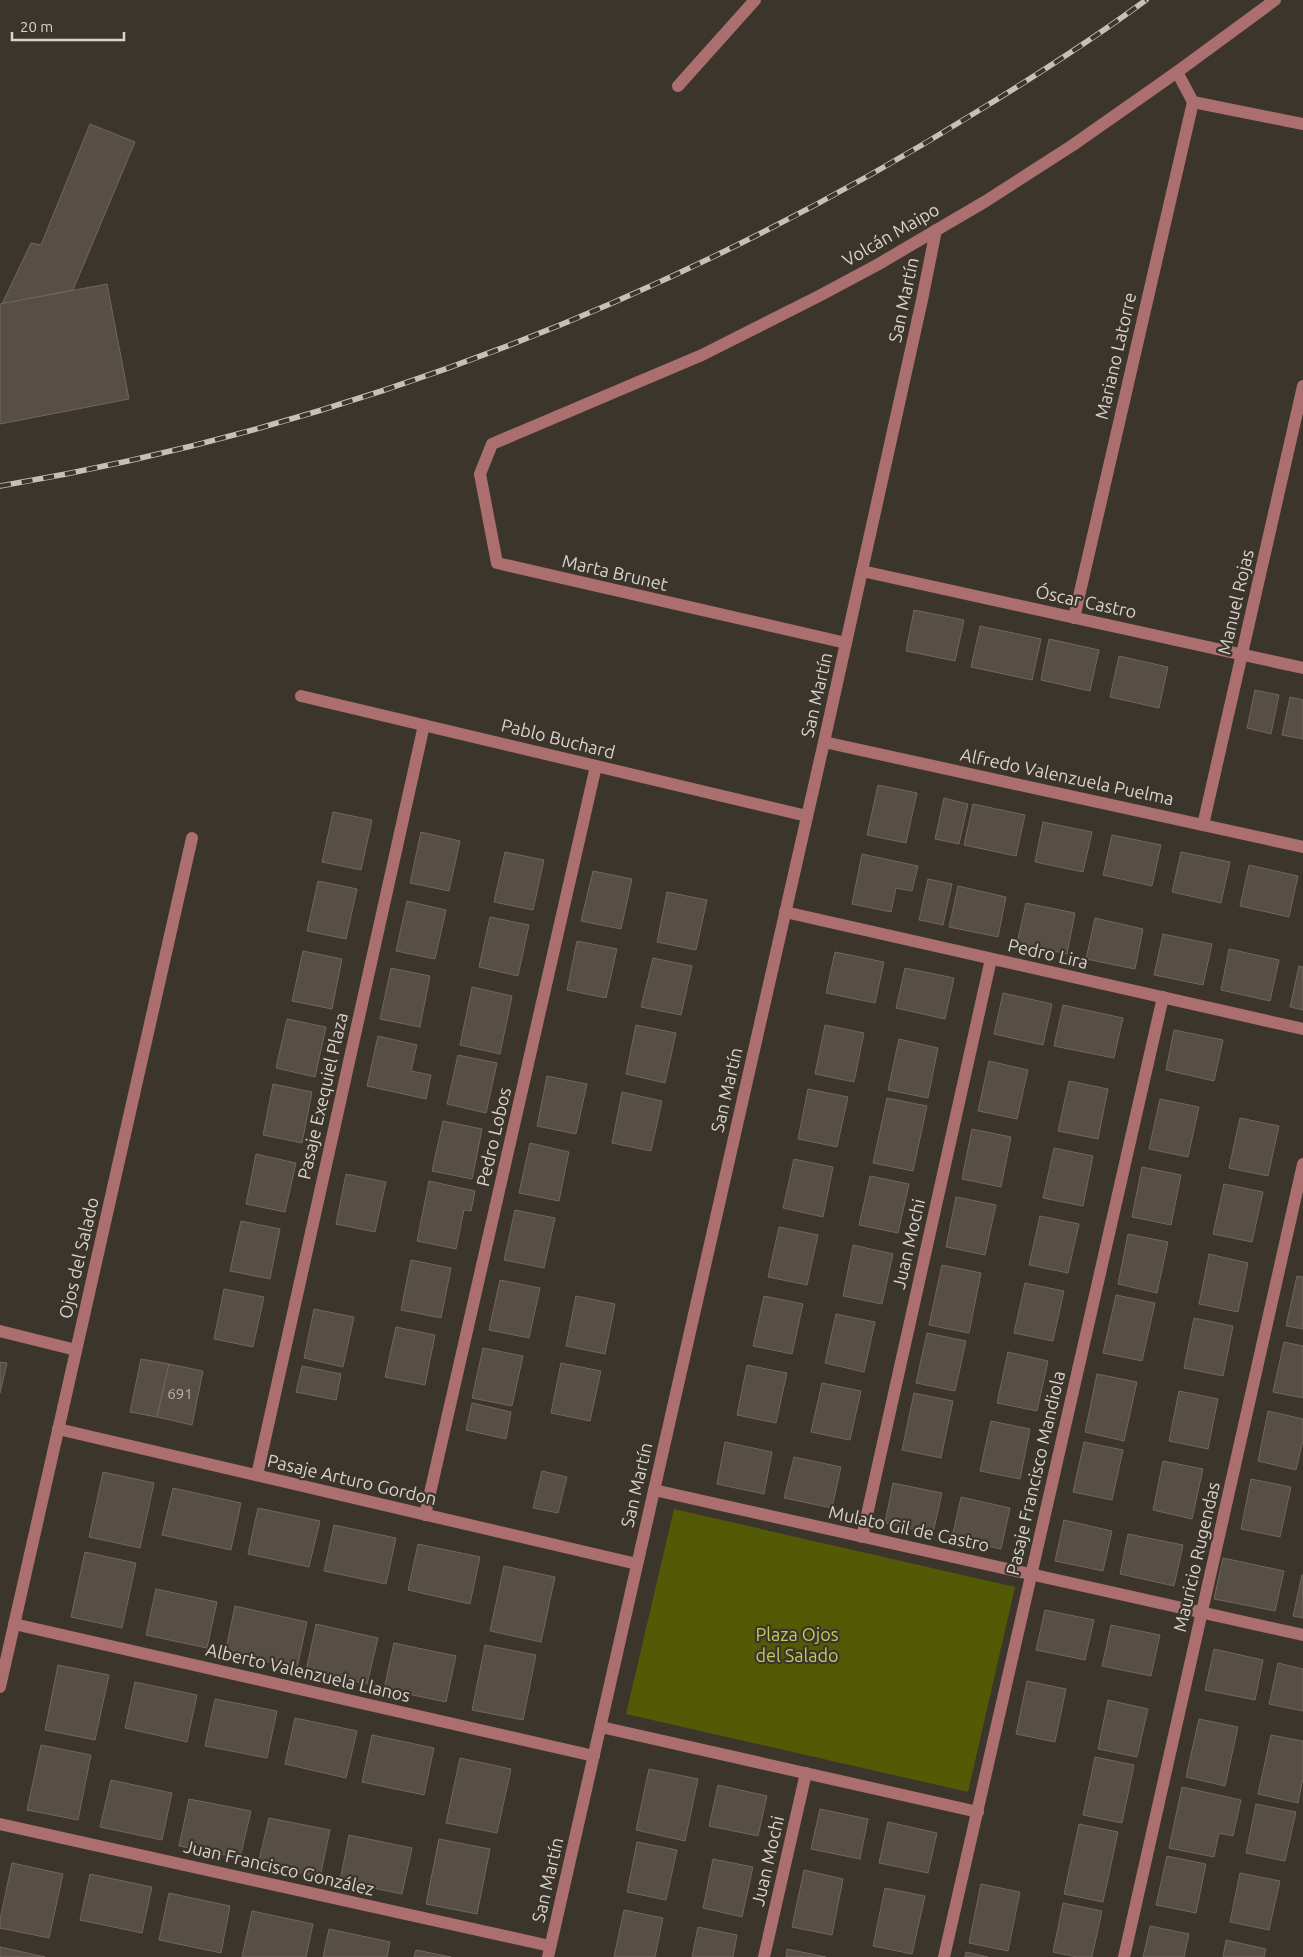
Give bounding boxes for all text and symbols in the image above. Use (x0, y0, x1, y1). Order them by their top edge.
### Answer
scale bar (12, 10, 125, 42)
text: 20 m (20, 18, 53, 35)
street label: Volcán Maipo (839, 198, 942, 270)
street label: San Martín (884, 255, 922, 344)
street label: Mariano Latorre (1091, 290, 1139, 421)
street label: Manuel Rojas (1213, 547, 1257, 656)
street label: Marta Brunet (560, 550, 670, 594)
street label: Óscar Castro (1034, 580, 1139, 621)
street label: San Martín (797, 650, 836, 739)
street label: Pablo Buchard (499, 714, 617, 762)
street label: Alfredo Valenzuela Puelma (959, 744, 1176, 808)
street label: Pedro Lira (1006, 934, 1090, 972)
street label: Pasaje Exequiel Plaza (293, 1010, 351, 1181)
street label: San Martín (707, 1045, 746, 1134)
street label: Pedro Lobos (472, 1085, 514, 1188)
street label: Ojos del Salado (54, 1195, 102, 1320)
street label: Juan Mochi (888, 1197, 928, 1291)
street label: Pasaje Francisco Mandiola (1002, 1369, 1068, 1577)
house number: 691 (167, 1385, 193, 1402)
street label: San Martín (617, 1440, 656, 1529)
street label: Pasaje Arturo Gordon (266, 1450, 439, 1508)
street label: Mauricio Rugendas (1169, 1480, 1223, 1634)
street label: Mulato Gil de Castro (827, 1501, 991, 1555)
park label: Plaza Ojos del Salado (755, 1624, 839, 1665)
street label: Alberto Valenzuela Llanos (204, 1639, 413, 1705)
street label: Juan Mochi (747, 1814, 787, 1908)
street label: Juan Francisco González (182, 1835, 376, 1899)
street label: San Martín (528, 1835, 567, 1924)

